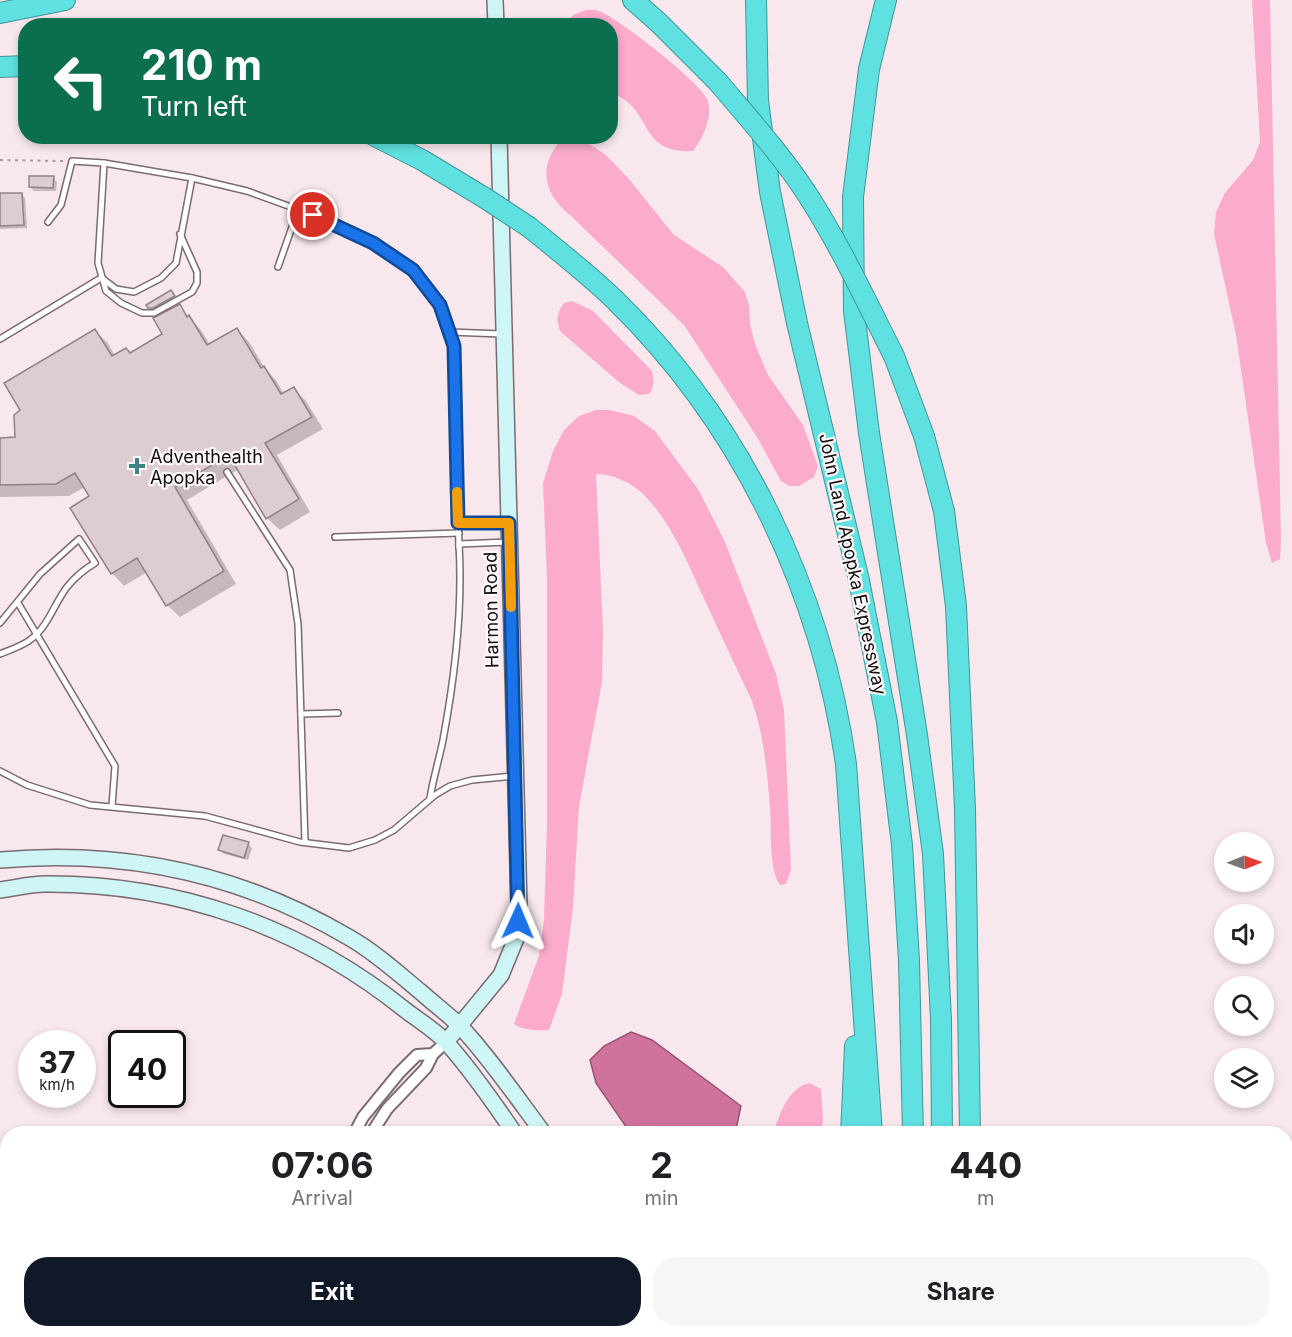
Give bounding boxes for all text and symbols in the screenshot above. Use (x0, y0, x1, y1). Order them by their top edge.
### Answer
text: 210 m (141, 39, 262, 90)
icon: left (42, 42, 120, 120)
text: Turn left (141, 90, 247, 123)
pin (287, 189, 338, 240)
icon: arrive (296, 198, 329, 231)
street label: John Land Apopka Expressway (815, 431, 891, 697)
place label: Adventhealth Apopka (150, 446, 263, 488)
marker: Adventhealth Apopka (128, 457, 146, 475)
street label: Harmon Road (479, 552, 503, 668)
north arrow (1214, 832, 1274, 892)
map controls (1214, 832, 1274, 1108)
position arrow (486, 889, 550, 953)
button: sound (1214, 904, 1274, 964)
button: search (1214, 976, 1274, 1036)
speed limit sign: 40 (108, 1030, 186, 1108)
text: 37 (39, 1044, 75, 1080)
button: layers (1214, 1048, 1274, 1108)
text: km/h (39, 1075, 75, 1094)
text: 07:06 (271, 1143, 374, 1187)
text: 2 (650, 1143, 673, 1187)
text: 440 (949, 1143, 1022, 1187)
text: Arrival (291, 1186, 353, 1210)
text: min (644, 1186, 679, 1210)
text: m (977, 1186, 995, 1210)
button: Exit (24, 1257, 641, 1326)
button: Share (653, 1257, 1269, 1326)

